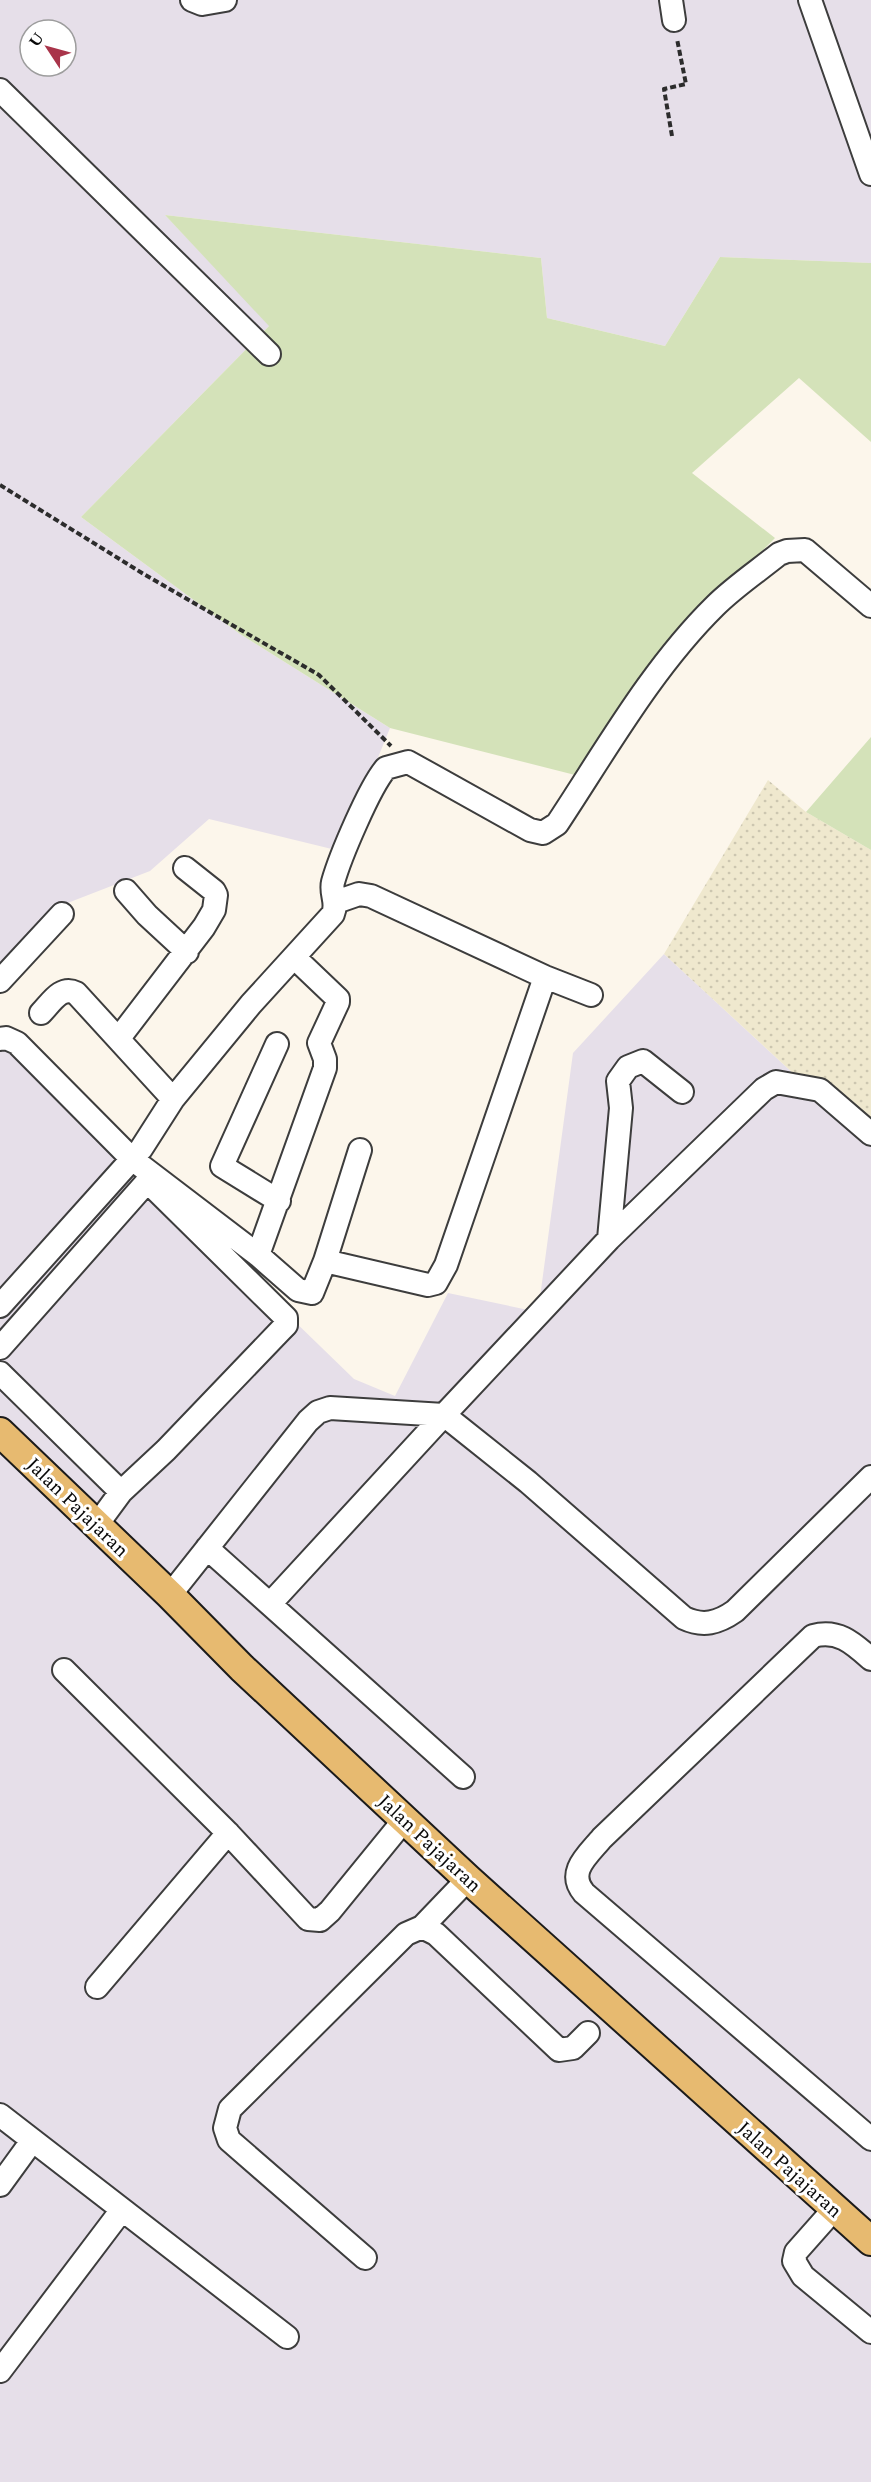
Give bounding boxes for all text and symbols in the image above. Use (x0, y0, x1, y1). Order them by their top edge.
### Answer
north arrow (18, 18, 78, 78)
text: U (23, 27, 50, 52)
street label: Jalan Pajajaran (19, 1451, 136, 1565)
street label: Jalan Pajajaran (370, 1787, 488, 1900)
street label: Jalan Pajajaran (730, 2114, 849, 2225)

